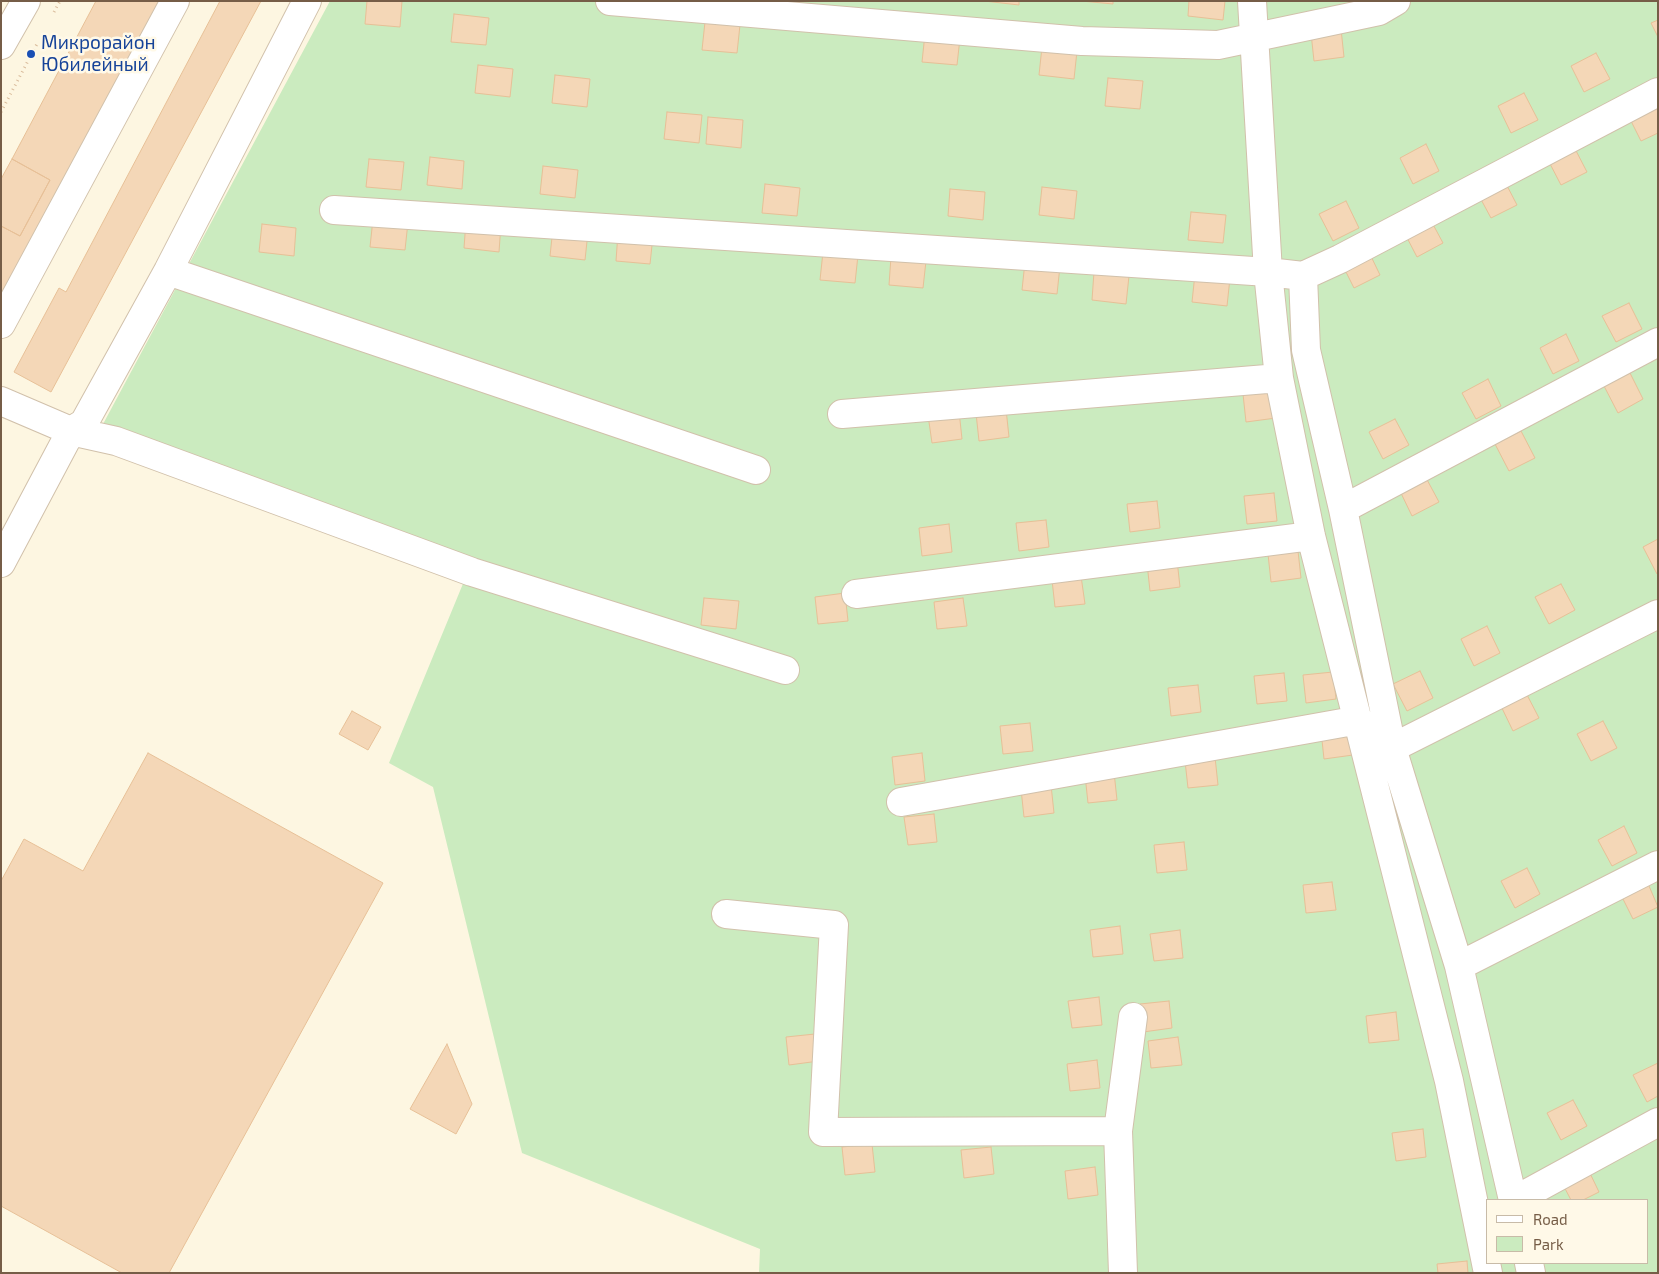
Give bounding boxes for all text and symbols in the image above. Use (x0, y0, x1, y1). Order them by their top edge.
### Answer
place label: Микрорайон Юбилейный (41, 32, 156, 76)
marker: Микрорайон Юбилейный (25, 48, 37, 60)
legend (1486, 1199, 1649, 1264)
text: Road (1533, 1210, 1568, 1228)
text: Park (1533, 1235, 1564, 1253)

